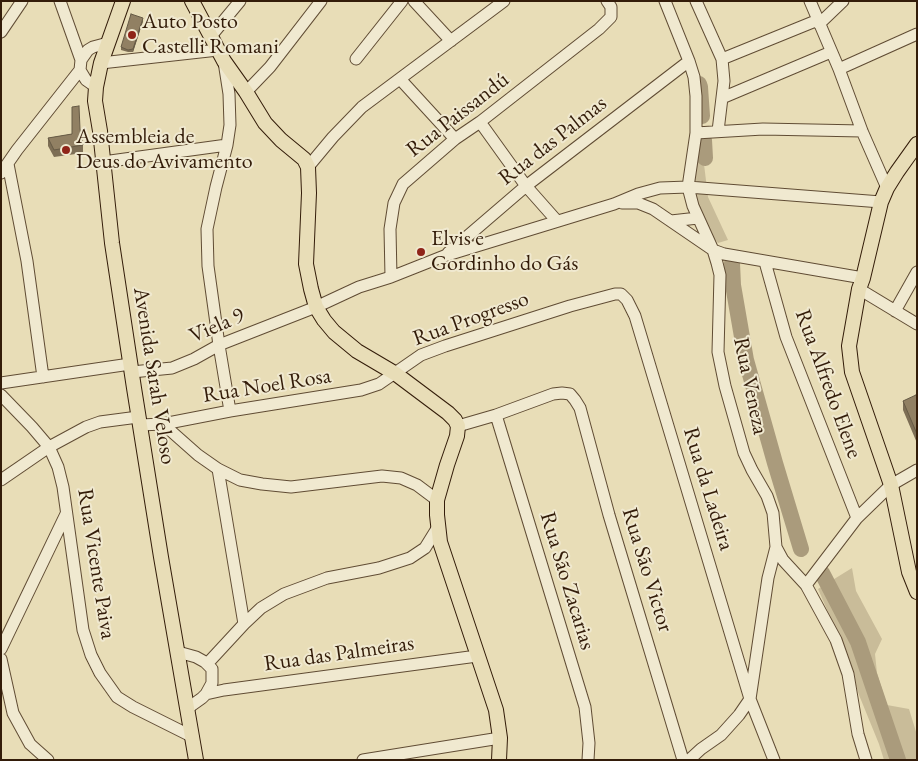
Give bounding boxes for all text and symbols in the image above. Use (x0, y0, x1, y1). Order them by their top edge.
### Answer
place label: Auto Posto Castelli Romani (142, 9, 279, 60)
marker: Auto Posto Castelli Romani (126, 29, 138, 41)
street label: Rua Paissandú (401, 67, 515, 163)
street label: Rua das Palmas (494, 91, 612, 191)
place label: Assembleia de Deus do Avivamento (76, 124, 253, 175)
marker: Assembleia de Deus do Avivamento (60, 144, 72, 156)
place label: Elvis e Gordinho do Gás (431, 226, 578, 278)
marker: Elvis e Gordinho do Gás (415, 246, 427, 258)
street label: Avenida Sarah Veloso (127, 286, 181, 466)
street label: Rua Progresso (409, 286, 533, 352)
street label: Viela 9 (185, 302, 249, 350)
street label: Rua Alfredo Elene (789, 306, 867, 462)
street label: Rua Veneza (727, 335, 773, 437)
street label: Rua Noel Rosa (201, 363, 333, 409)
street label: Rua da Ladeira (677, 424, 739, 554)
street label: Rua Vicente Paiva (71, 487, 121, 641)
street label: Rua São Victor (616, 505, 678, 635)
street label: Rua São Zacarias (533, 509, 601, 653)
street label: Rua das Palmeiras (262, 630, 416, 678)

